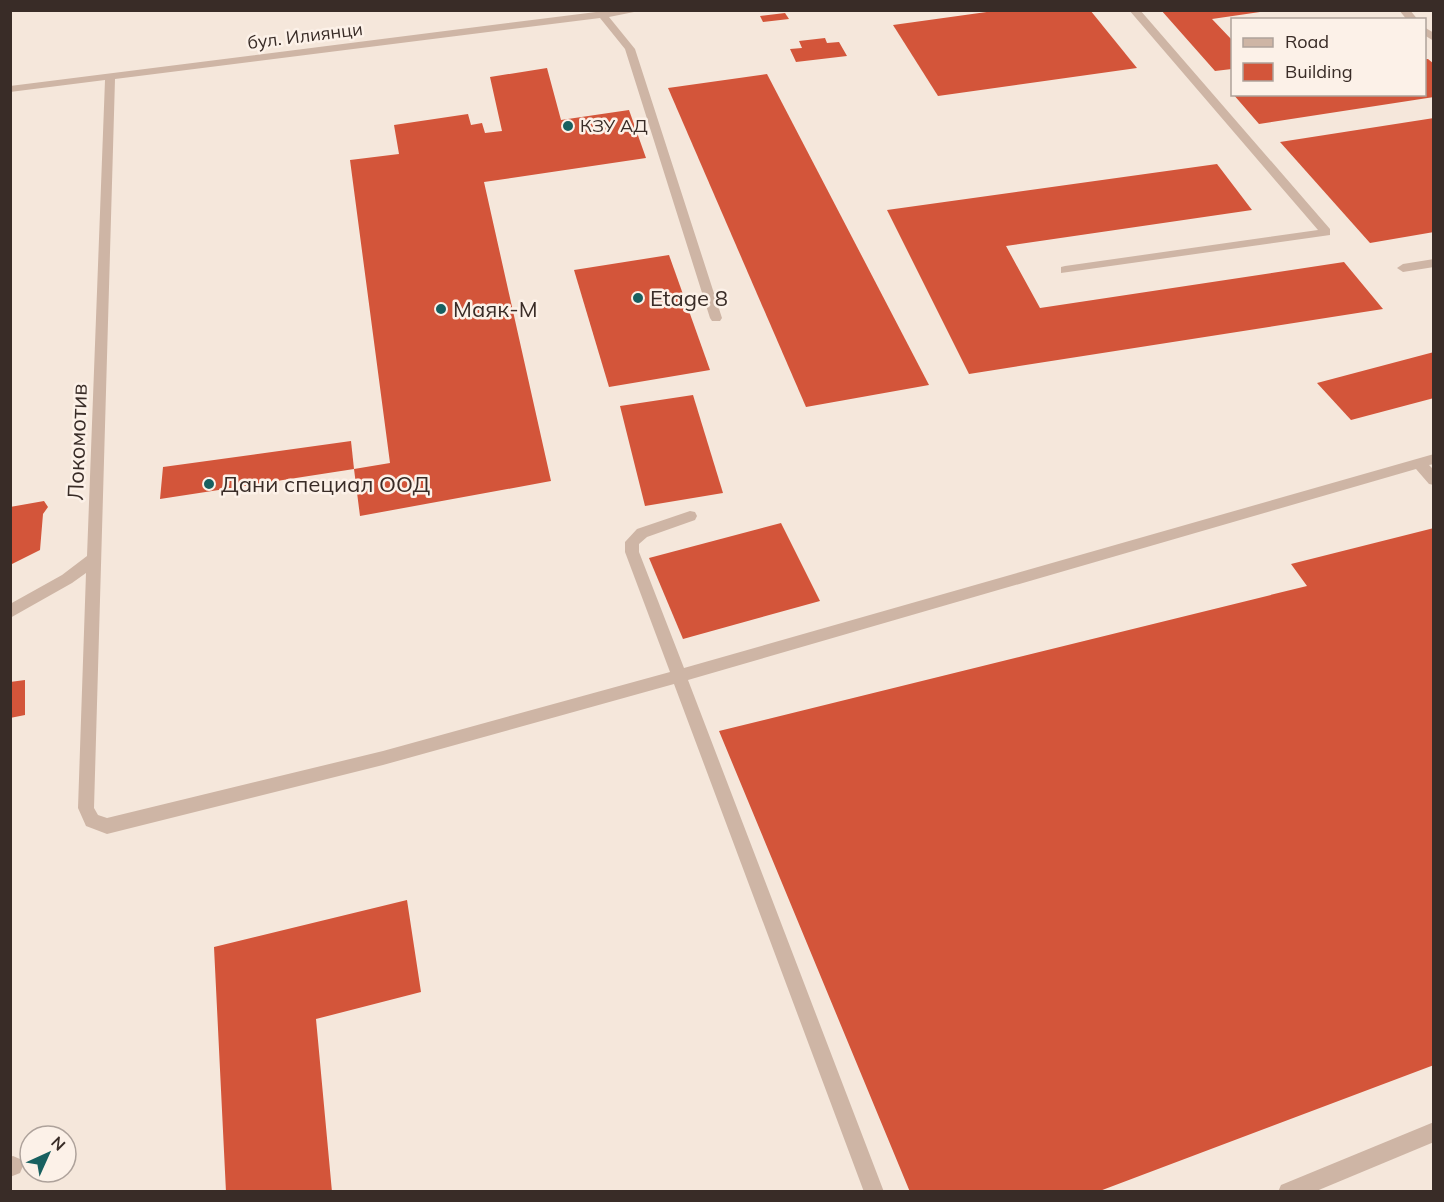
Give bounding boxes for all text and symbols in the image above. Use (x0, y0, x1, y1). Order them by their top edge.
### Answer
street label: бул. Илиянци (246, 17, 364, 54)
legend (1231, 18, 1426, 96)
text: Road (1285, 30, 1329, 53)
text: Building (1285, 60, 1353, 83)
place label: КЗУ АД (580, 114, 648, 137)
marker: КЗУ АД (561, 119, 575, 133)
place label: Etage 8 (650, 284, 728, 312)
marker: Etage 8 (631, 291, 645, 305)
place label: Маяк-М (453, 295, 538, 323)
marker: Маяк-М (434, 302, 448, 316)
street label: Локомотив (61, 383, 93, 501)
place label: Дани специал ООД (221, 470, 431, 498)
marker: Дани специал ООД (202, 477, 216, 491)
north arrow (18, 1124, 78, 1184)
text: N (47, 1132, 70, 1155)

